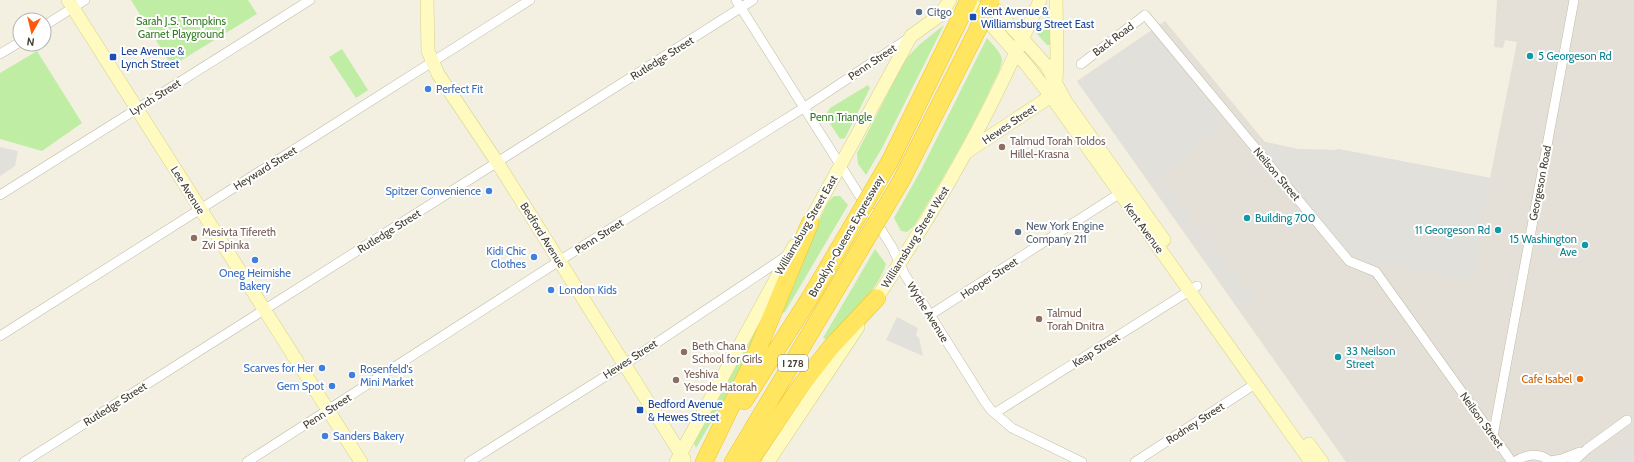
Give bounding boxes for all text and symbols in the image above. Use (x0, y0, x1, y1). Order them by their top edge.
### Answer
place label: Kent Avenue & Williamsburg Street East (981, 4, 1095, 31)
place label: Citgo (927, 5, 952, 19)
marker: Citgo (914, 7, 924, 17)
north arrow (12, 12, 52, 52)
marker: Kent Avenue & Williamsburg Street East (968, 12, 978, 22)
park label: Sarah J.S. Tompkins Garnet Playground (136, 14, 226, 41)
street label: Back Road (1090, 19, 1136, 59)
street label: Rutledge Street (628, 33, 697, 83)
text: N (26, 34, 35, 49)
street label: Penn Street (845, 41, 899, 83)
place label: Lee Avenue & Lynch Street (121, 44, 184, 71)
place label: 5 Georgeson Rd (1538, 49, 1612, 63)
marker: 5 Georgeson Rd (1525, 51, 1535, 61)
marker: Lee Avenue & Lynch Street (108, 52, 118, 62)
street label: Lynch Street (127, 76, 184, 118)
place label: Perfect Fit (436, 82, 484, 96)
marker: Perfect Fit (423, 84, 433, 94)
street label: Hewes Street (979, 101, 1039, 147)
park label: Penn Triangle (810, 110, 873, 124)
place label: Talmud Torah Toldos Hillel-Krasna (1010, 134, 1106, 161)
marker: Talmud Torah Toldos Hillel-Krasna (997, 142, 1007, 152)
street label: Heyward Street (231, 143, 300, 193)
street label: Neilson Street (1251, 144, 1304, 204)
street label: Georgeson Road (1526, 144, 1554, 222)
street label: Lee Avenue (168, 163, 208, 217)
street label: Williamsburg Street East (772, 172, 841, 278)
street label: Brooklyn-Queens Expressway (805, 172, 887, 299)
street label: Williamsburg Street West (878, 183, 952, 291)
place label: Spitzer Convenience (385, 184, 481, 198)
marker: Spitzer Convenience (484, 186, 494, 196)
street label: Bedford Avenue (517, 200, 569, 271)
street label: Kent Avenue (1121, 200, 1167, 256)
street label: Rutledge Street (355, 206, 424, 256)
place label: Building 700 (1255, 211, 1316, 225)
marker: Building 700 (1242, 213, 1252, 223)
street label: Penn Street (572, 215, 626, 256)
place label: New York Engine Company 211 (1026, 219, 1104, 246)
place label: 11 Georgeson Rd (1415, 223, 1490, 237)
place label: Mesivta Tifereth Zvi Spinka (202, 225, 276, 252)
marker: 11 Georgeson Rd (1493, 225, 1503, 235)
marker: New York Engine Company 211 (1013, 227, 1023, 237)
place label: 15 Washington Ave (1509, 232, 1577, 259)
marker: Mesivta Tifereth Zvi Spinka (189, 233, 199, 243)
marker: 15 Washington Ave (1580, 240, 1590, 250)
place label: Kidi Chic Clothes (486, 244, 526, 271)
marker: Kidi Chic Clothes (529, 252, 539, 262)
street label: Hooper Street (958, 254, 1021, 302)
marker: Oneg Heimishe Bakery (250, 255, 260, 265)
place label: Oneg Heimishe Bakery (219, 266, 291, 293)
street label: Wythe Avenue (904, 279, 952, 345)
place label: London Kids (559, 283, 617, 297)
marker: London Kids (546, 285, 556, 295)
place label: Talmud Torah Dnitra (1047, 306, 1105, 333)
marker: Talmud Torah Dnitra (1034, 314, 1044, 324)
street label: Keap Street (1070, 330, 1123, 370)
street label: Hewes Street (600, 336, 660, 382)
place label: Beth Chana School for Girls (692, 339, 763, 366)
place label: 33 Neilson Street (1346, 344, 1395, 371)
marker: Beth Chana School for Girls (679, 347, 689, 357)
marker: 33 Neilson Street (1333, 352, 1343, 362)
road number: I 278 (778, 355, 808, 371)
place label: Scarves for Her (244, 361, 315, 375)
place label: Rosenfeld's Mini Market (360, 362, 414, 389)
marker: Scarves for Her (317, 363, 327, 373)
place label: Yeshiva Yesode Hatorah (683, 367, 757, 394)
marker: Rosenfeld's Mini Market (347, 370, 357, 380)
place label: Cafe Isabel (1521, 372, 1572, 386)
marker: Cafe Isabel (1575, 374, 1585, 384)
marker: Yeshiva Yesode Hatorah (671, 375, 681, 385)
street label: Rutledge Street (81, 379, 150, 429)
place label: Gem Spot (277, 379, 324, 393)
marker: Gem Spot (327, 381, 337, 391)
street label: Neilson Street (1457, 389, 1507, 451)
street label: Penn Street (300, 390, 354, 432)
place label: Bedford Avenue & Hewes Street (648, 397, 723, 424)
street label: Rodney Street (1163, 399, 1227, 447)
marker: Bedford Avenue & Hewes Street (635, 405, 645, 415)
place label: Sanders Bakery (333, 429, 405, 443)
marker: Sanders Bakery (320, 431, 330, 441)

